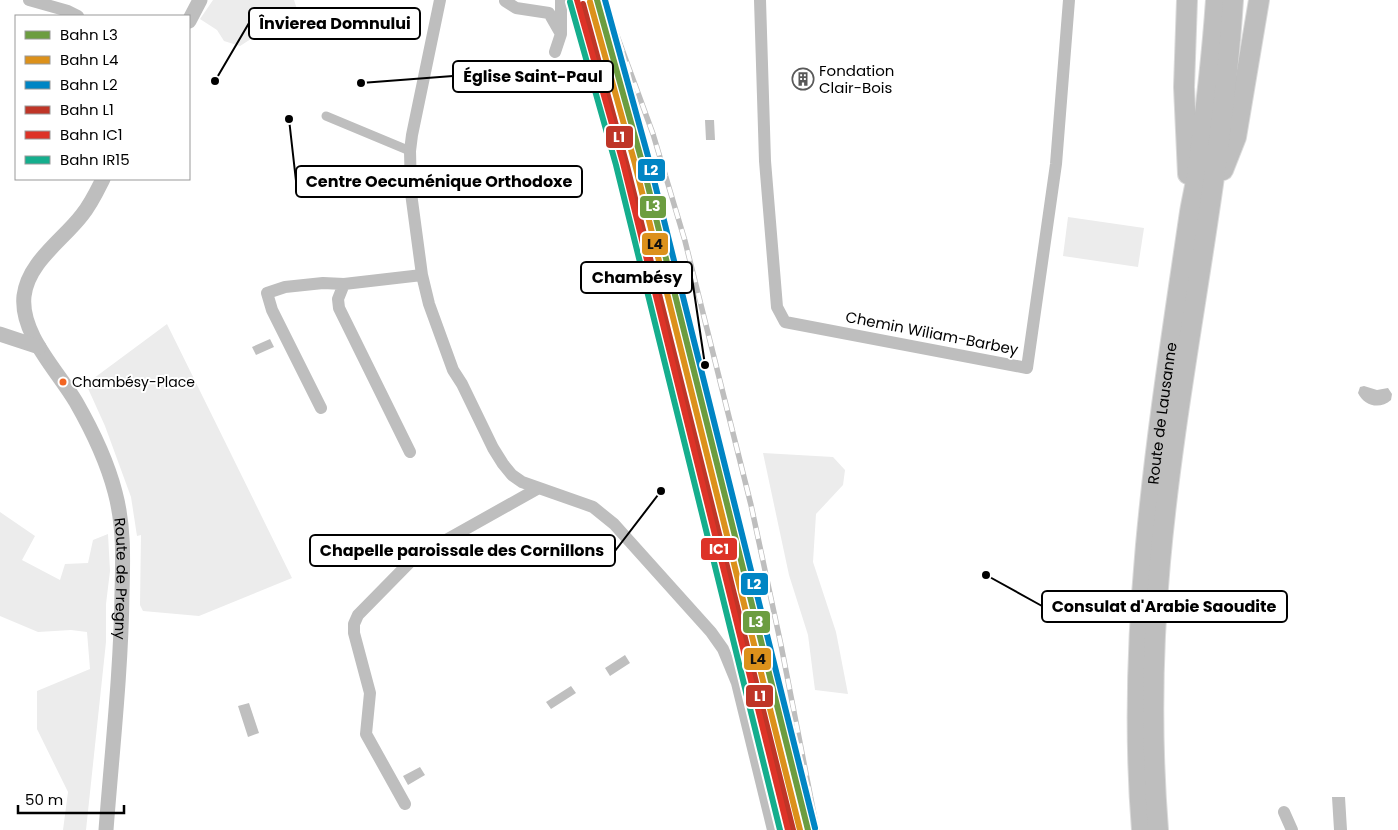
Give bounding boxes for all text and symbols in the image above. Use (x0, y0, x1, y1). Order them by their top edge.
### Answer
callout: Învierea Domnului (249, 8, 420, 39)
text: Învierea Domnului (258, 12, 411, 35)
legend (15, 15, 190, 180)
text: Bahn L3 (60, 24, 118, 45)
text: Bahn L4 (60, 49, 118, 70)
place label: Fondation Clair-Bois (819, 60, 894, 98)
callout: Église Saint-Paul (453, 61, 613, 92)
text: Église Saint-Paul (463, 65, 603, 88)
building icon: Fondation Clair-Bois (791, 67, 815, 91)
text: Bahn L2 (60, 74, 118, 95)
text: Bahn L1 (60, 99, 114, 120)
text: Bahn IC1 (60, 124, 123, 145)
line badge: L1 (605, 125, 634, 149)
text: L1 (613, 127, 625, 147)
text: Bahn IR15 (60, 149, 130, 170)
line badge: L2 (637, 158, 666, 182)
text: L2 (644, 160, 658, 180)
callout: Centre Oecuménique Orthodoxe (296, 166, 582, 197)
text: Centre Oecuménique Orthodoxe (306, 170, 573, 193)
line badge: L3 (639, 195, 667, 219)
text: L3 (645, 196, 661, 216)
line badge: L4 (641, 232, 669, 256)
text: L4 (647, 234, 663, 254)
callout: Chambésy (581, 262, 692, 293)
text: Chambésy (592, 266, 683, 289)
street label: Chemin Wiliam-Barbey (844, 306, 1021, 360)
street label: Route de Lausanne (1142, 341, 1181, 486)
place label: Chambésy-Place (72, 372, 195, 392)
marker: Chambésy-Place (58, 377, 68, 387)
street label: Route de Pregny (110, 516, 133, 641)
callout: Chapelle paroissale des Cornillons (310, 535, 615, 566)
line badge: IC1 (700, 537, 738, 561)
text: Chapelle paroissale des Cornillons (320, 539, 604, 562)
text: IC1 (709, 539, 729, 559)
line badge: L2 (740, 572, 769, 596)
text: L2 (747, 574, 761, 594)
callout: Consulat d'Arabie Saoudite (1042, 591, 1287, 622)
text: Consulat d'Arabie Saoudite (1052, 595, 1276, 618)
line badge: L3 (742, 610, 771, 634)
text: L3 (748, 612, 764, 632)
line badge: L4 (743, 647, 772, 671)
text: L4 (750, 649, 766, 669)
line badge: L1 (745, 684, 774, 708)
text: L1 (754, 686, 766, 706)
scale bar (18, 782, 124, 814)
text: 50 m (25, 789, 63, 810)

